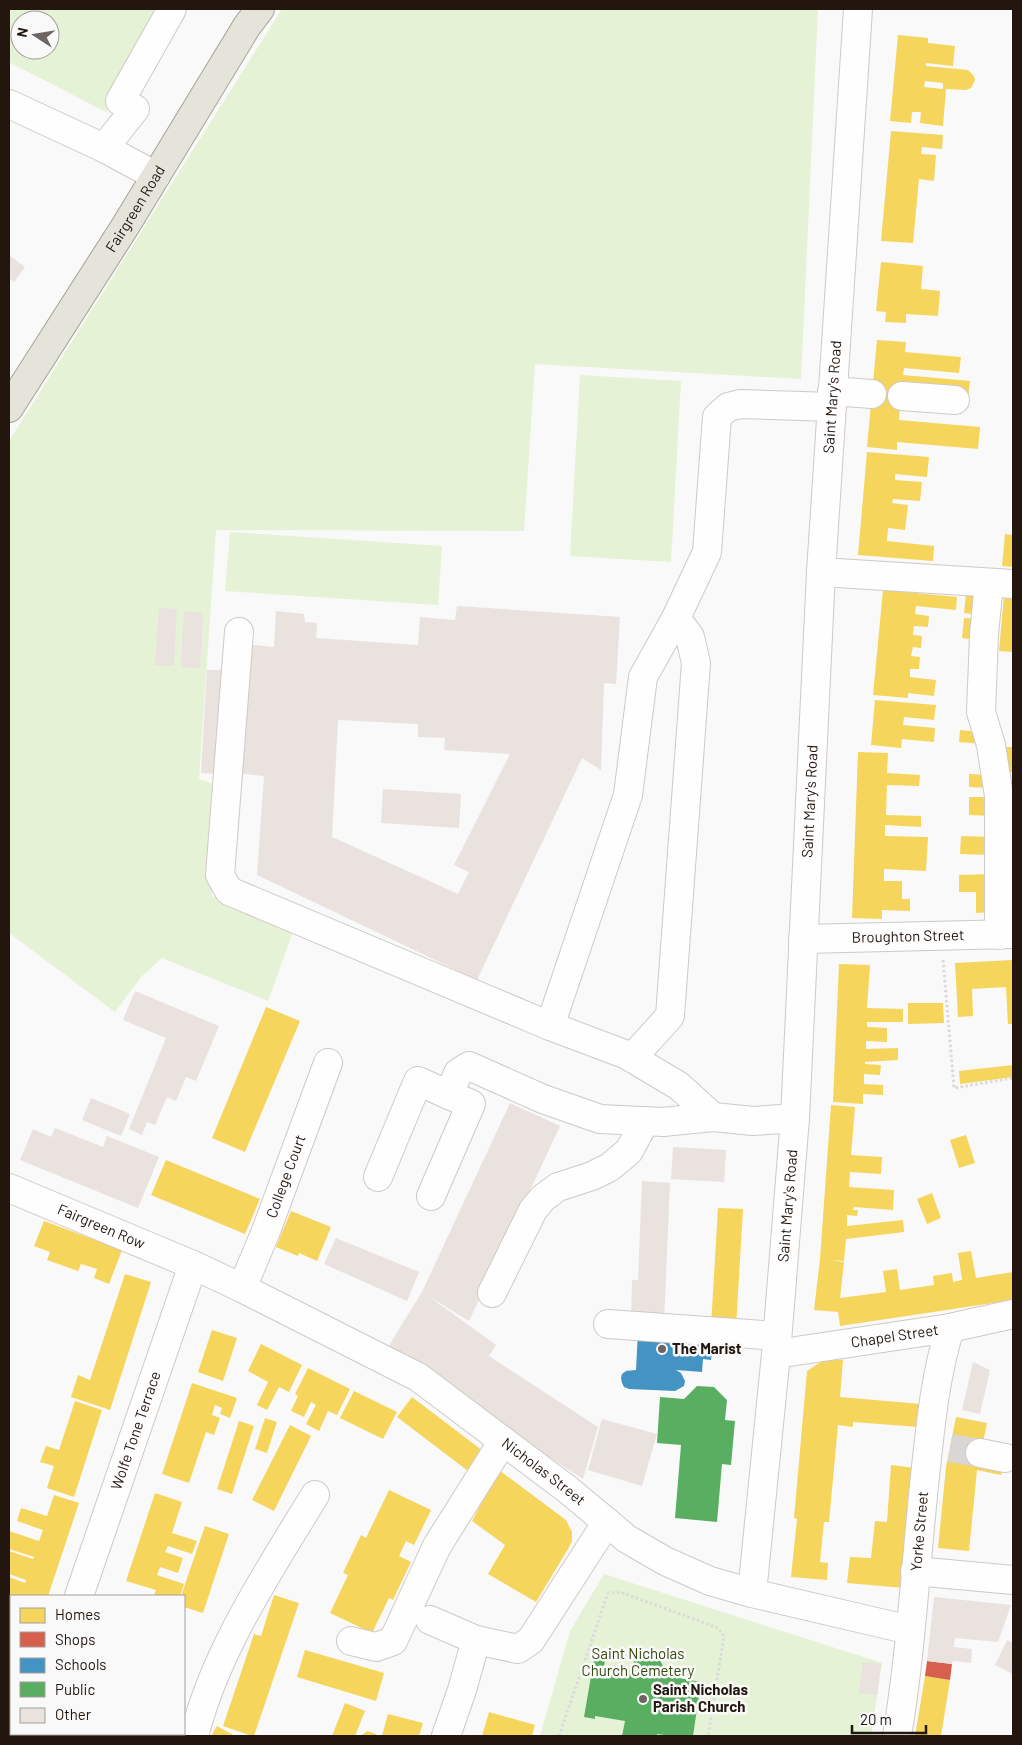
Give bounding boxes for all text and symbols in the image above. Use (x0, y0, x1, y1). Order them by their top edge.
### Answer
north arrow (10, 10, 60, 60)
text: N (13, 26, 31, 39)
street label: Fairgreen Road (101, 162, 168, 255)
street label: Saint Mary's Road (819, 340, 844, 454)
street label: Saint Mary's Road (797, 744, 821, 858)
street label: Broughton Street (851, 925, 964, 946)
street label: College Court (262, 1132, 309, 1220)
street label: Saint Mary's Road (773, 1149, 800, 1263)
street label: Fairgreen Row (55, 1199, 148, 1252)
street label: Chapel Street (849, 1320, 940, 1351)
place label: The Marist (672, 1339, 742, 1357)
marker: The Marist (656, 1343, 668, 1355)
street label: Wolfe Tone Terrace (106, 1369, 164, 1492)
street label: Nicholas Street (499, 1433, 589, 1509)
street label: Yorke Street (906, 1490, 931, 1572)
legend (10, 1595, 185, 1735)
text: Homes (55, 1605, 100, 1623)
text: Shops (55, 1630, 95, 1648)
park label: Saint Nicholas Church Cemetery (582, 1644, 694, 1679)
text: Schools (55, 1655, 107, 1673)
text: Public (55, 1680, 95, 1698)
place label: Saint Nicholas Parish Church (653, 1680, 748, 1715)
marker: Saint Nicholas Parish Church (637, 1693, 649, 1705)
scale bar (852, 1702, 926, 1734)
text: Other (55, 1705, 92, 1723)
text: 20 m (860, 1710, 892, 1728)

